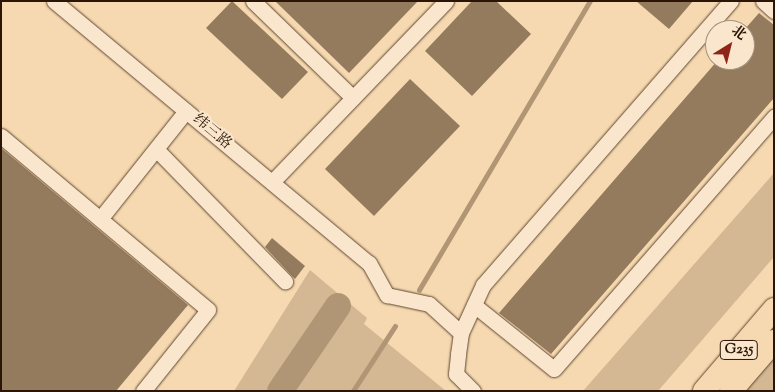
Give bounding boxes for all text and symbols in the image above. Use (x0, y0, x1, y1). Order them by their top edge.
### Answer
north arrow (705, 20, 755, 70)
text: 北 (727, 21, 750, 46)
street label: 纬三路 (189, 111, 235, 153)
road number: G235 (719, 338, 759, 362)

